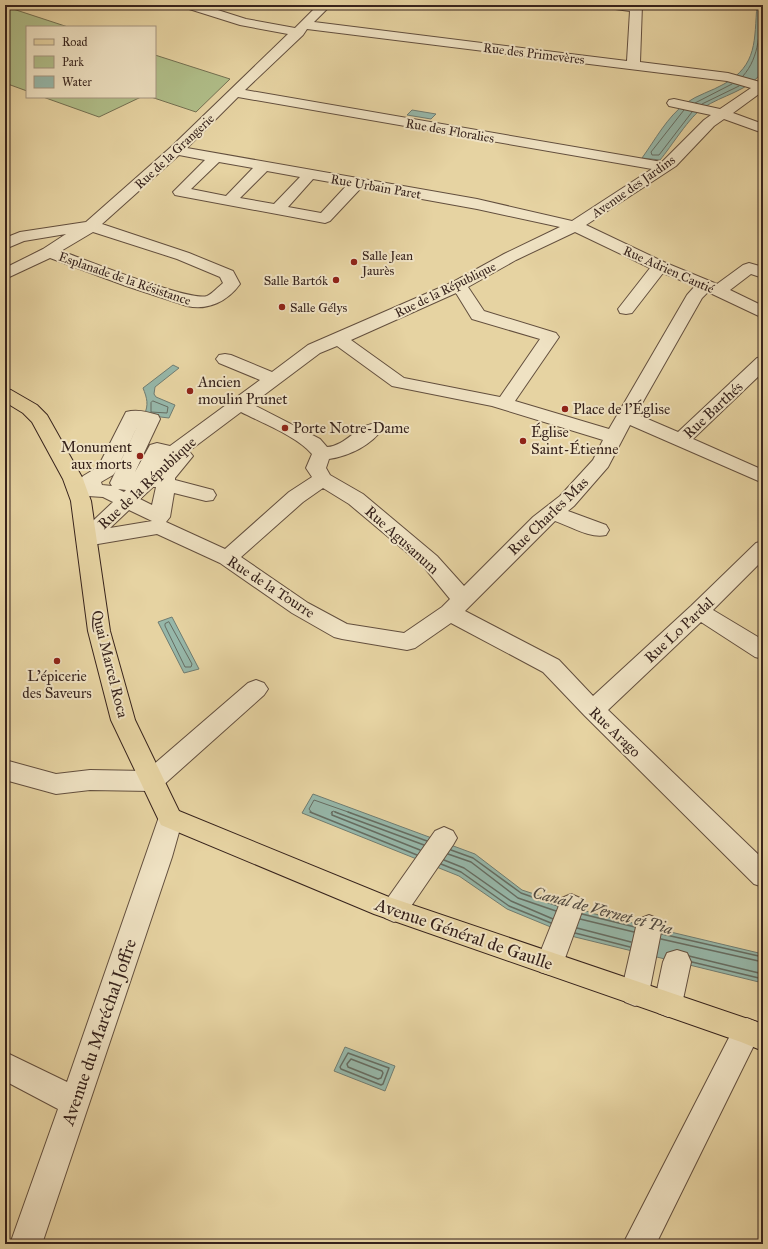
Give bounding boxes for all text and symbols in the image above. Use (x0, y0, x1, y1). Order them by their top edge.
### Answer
legend (26, 26, 156, 98)
text: Road (62, 35, 88, 49)
street label: Rue des Primevères (482, 40, 586, 68)
text: Park (62, 55, 84, 69)
text: Water (62, 75, 92, 89)
street label: Rue de la Grangerie (132, 110, 218, 193)
street label: Rue des Floralies (404, 115, 496, 147)
street label: Avenue des Jardins (588, 152, 679, 222)
street label: Rue Urbain Paret (329, 171, 423, 203)
street label: Rue Adrien Cantié (621, 243, 717, 297)
place label: Salle Jean Jaurès (360, 248, 413, 279)
street label: Esplanade de la Résistance (56, 249, 193, 309)
marker: Salle Jean Jaurès (349, 257, 359, 267)
street label: Rue de la République (392, 258, 499, 321)
place label: Salle Bartók (264, 273, 329, 289)
marker: Salle Bartók (331, 275, 341, 285)
place label: Salle Gélys (290, 300, 347, 316)
marker: Salle Gélys (277, 302, 287, 312)
place label: Ancien moulin Prunet (197, 373, 288, 408)
street label: Rue Barthés (679, 378, 747, 442)
marker: Ancien moulin Prunet (185, 386, 195, 396)
place label: Place de l'Église (573, 399, 670, 418)
marker: Place de l'Église (560, 404, 570, 414)
place label: Porte Notre-Dame (293, 419, 410, 437)
place label: Église Saint-Étienne (531, 422, 618, 458)
marker: Porte Notre-Dame (280, 423, 290, 433)
street label: Rue de la République (94, 433, 200, 534)
marker: Église Saint-Étienne (518, 436, 528, 446)
place label: Monument aux morts (61, 438, 133, 473)
marker: Monument aux morts (135, 451, 145, 461)
street label: Rue Charles Mas (504, 473, 592, 559)
street label: Rue Agusanum (361, 502, 443, 578)
street label: Rue de la Tourre (224, 552, 318, 622)
street label: Rue Lo Pardal (641, 593, 718, 667)
street label: Quai Marcel Roca (88, 608, 132, 720)
marker: L'épicerie des Saveurs (52, 656, 62, 666)
place label: L'épicerie des Saveurs (22, 667, 92, 702)
street label: Rue Arago (586, 703, 645, 761)
water label: Canal de Vernet et Pia (531, 883, 675, 938)
street label: Avenue Général de Gaulle (371, 893, 556, 975)
street label: Avenue du Maréchal Joffre (56, 936, 142, 1129)

